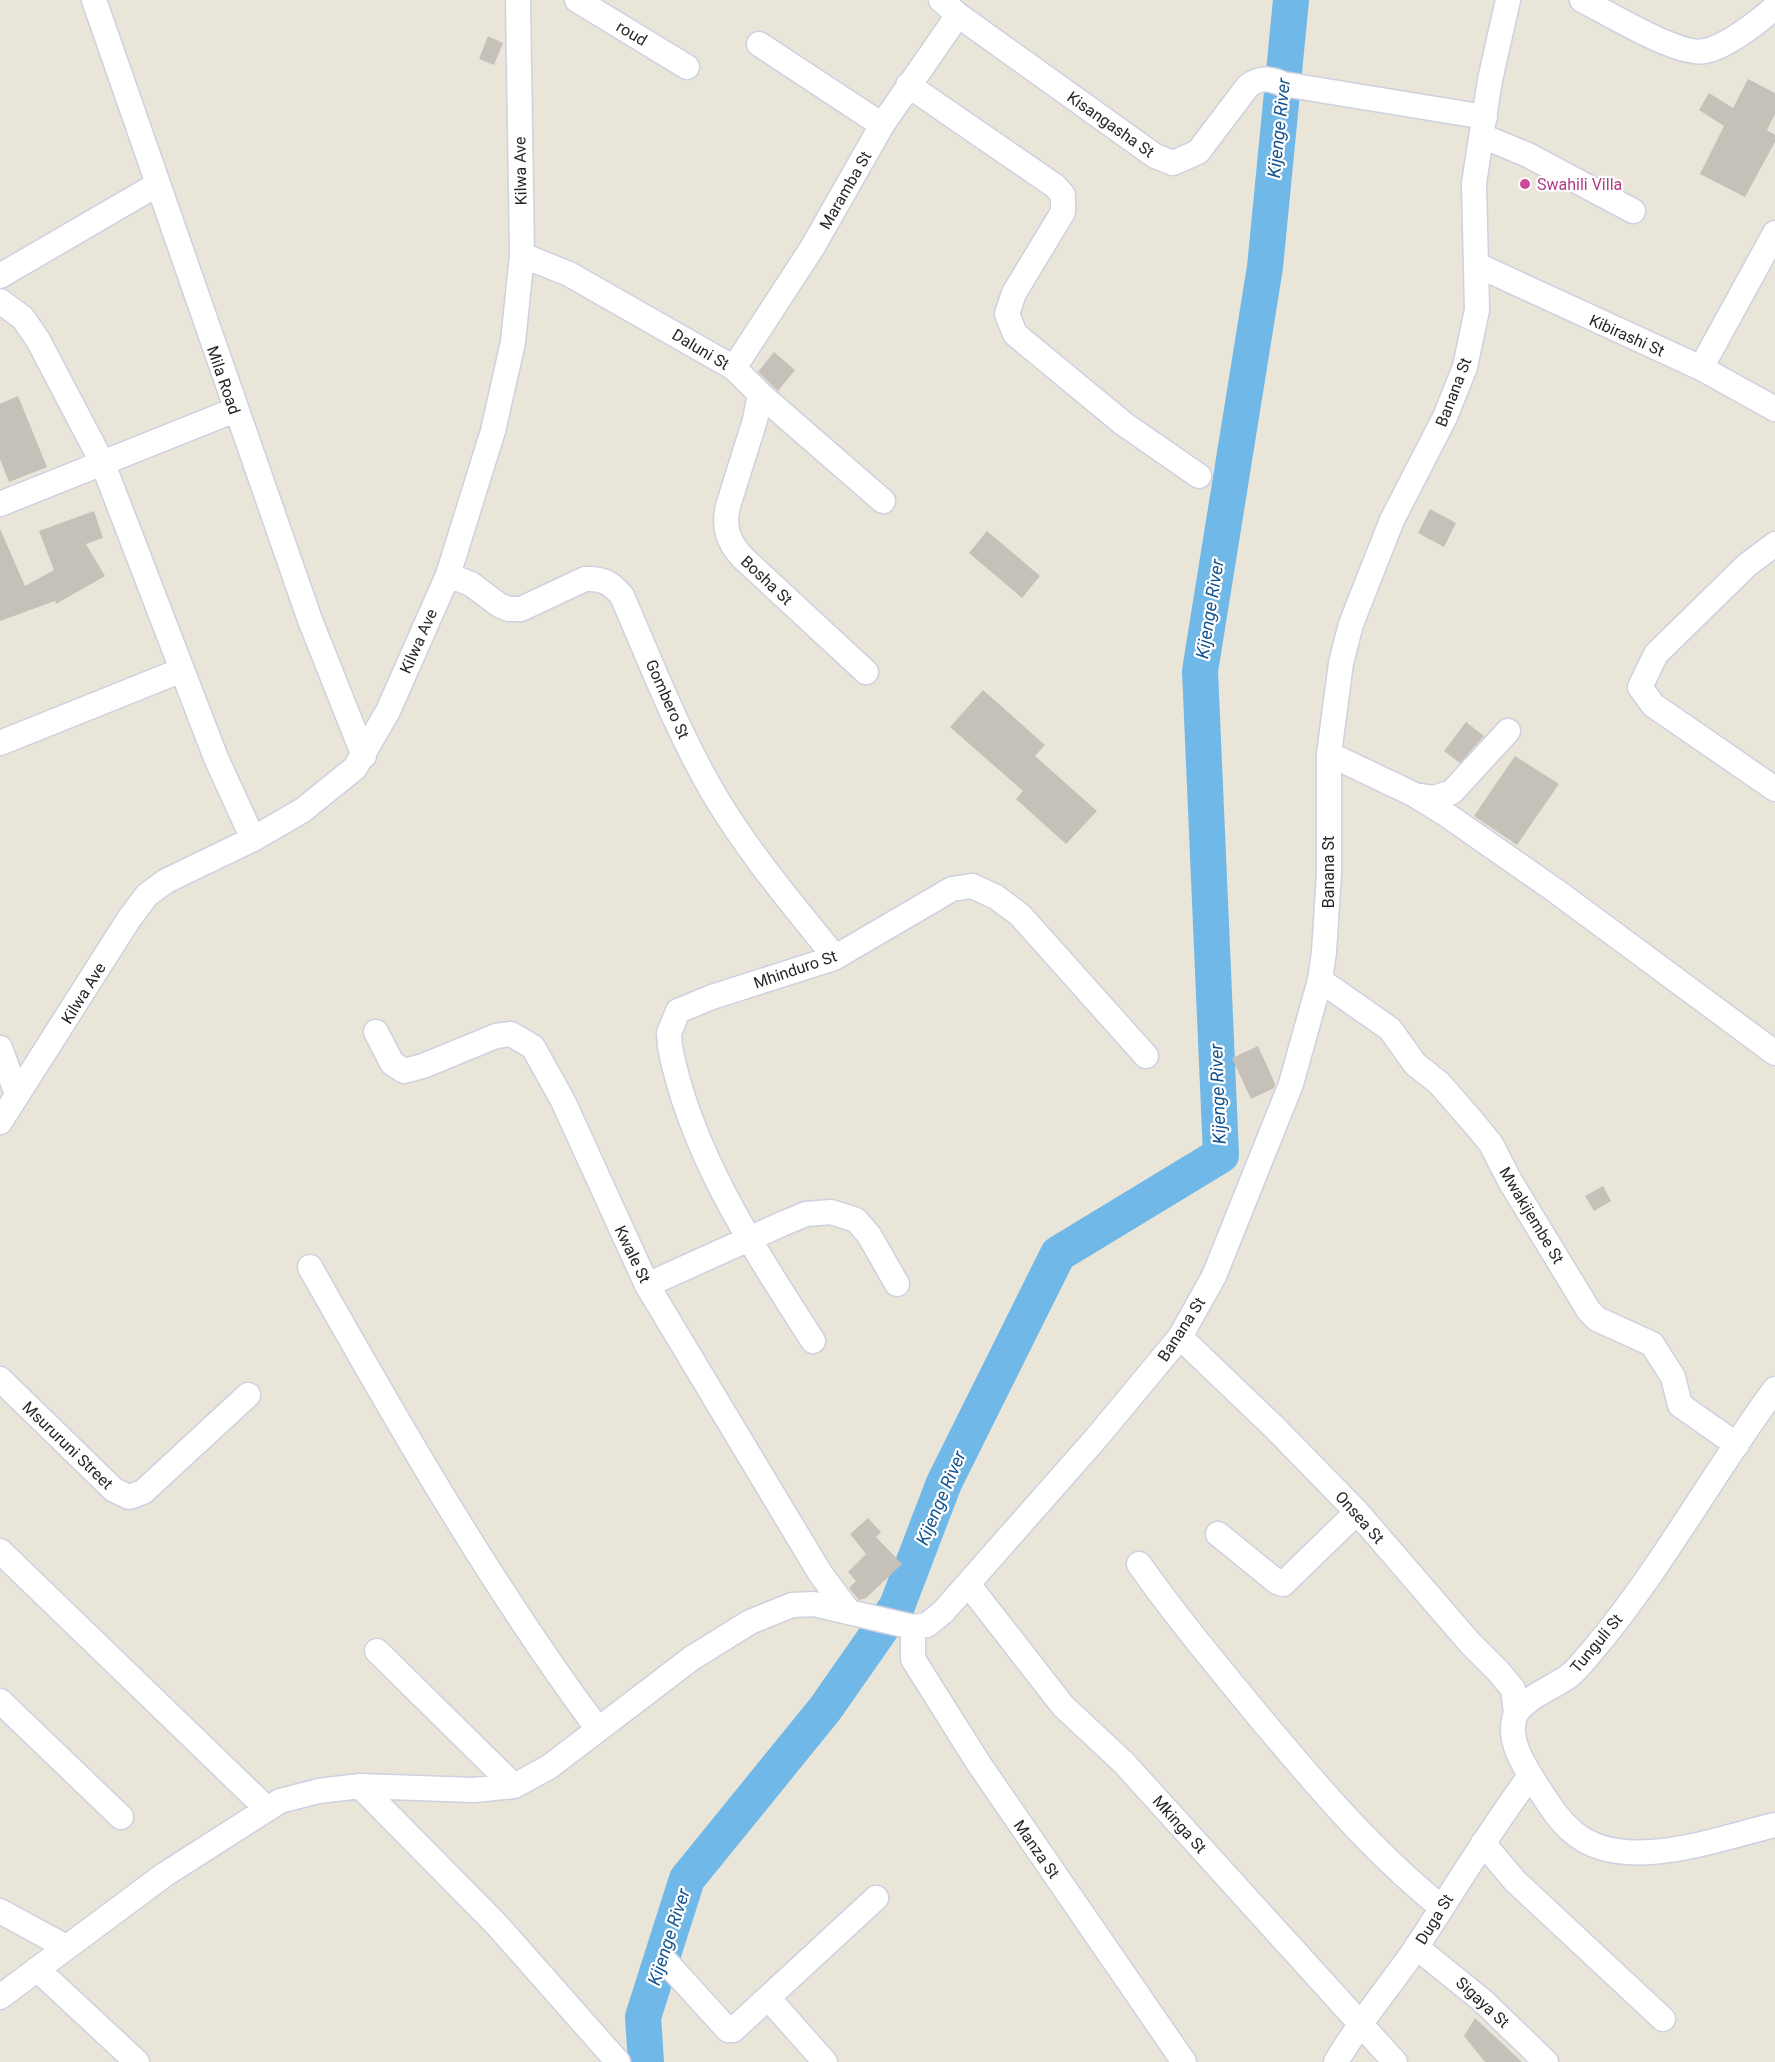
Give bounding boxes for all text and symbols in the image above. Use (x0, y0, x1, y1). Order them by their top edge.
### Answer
street label: roud (613, 17, 650, 50)
water label: Kijenge River (1263, 76, 1294, 179)
street label: Kisangasha St (1064, 87, 1158, 161)
street label: Kilwa Ave (510, 136, 531, 206)
street label: Maramba St (815, 148, 875, 233)
place label: Swahili Villa (1537, 175, 1622, 194)
marker: Swahili Villa (1518, 177, 1532, 191)
street label: Kibirashi St (1586, 310, 1667, 360)
street label: Daluni St (669, 325, 733, 374)
street label: Mila Road (203, 343, 244, 417)
street label: Banana St (1432, 355, 1475, 429)
street label: Bosha St (737, 552, 796, 609)
water label: Kijenge River (1191, 557, 1228, 660)
street label: Kilwa Ave (396, 606, 441, 676)
street label: Gombero St (642, 657, 693, 742)
street label: Banana St (1319, 836, 1338, 908)
street label: Mhinduro St (751, 946, 839, 993)
street label: Kilwa Ave (57, 959, 110, 1027)
water label: Kijenge River (1205, 1042, 1230, 1144)
street label: Mwakijembe St (1495, 1164, 1568, 1267)
street label: Kwale St (611, 1222, 655, 1286)
street label: Banana St (1154, 1294, 1209, 1365)
street label: Msururuni Street (18, 1397, 117, 1493)
water label: Kijenge River (911, 1447, 970, 1548)
street label: Onsea St (1331, 1487, 1388, 1547)
street label: Tunguli St (1566, 1610, 1626, 1677)
street label: Mkinga St (1149, 1792, 1211, 1857)
street label: Manza St (1010, 1816, 1064, 1882)
water label: Kijenge River (643, 1885, 694, 1988)
street label: Duga St (1412, 1891, 1457, 1948)
street label: Sigaya St (1452, 1973, 1513, 2032)

